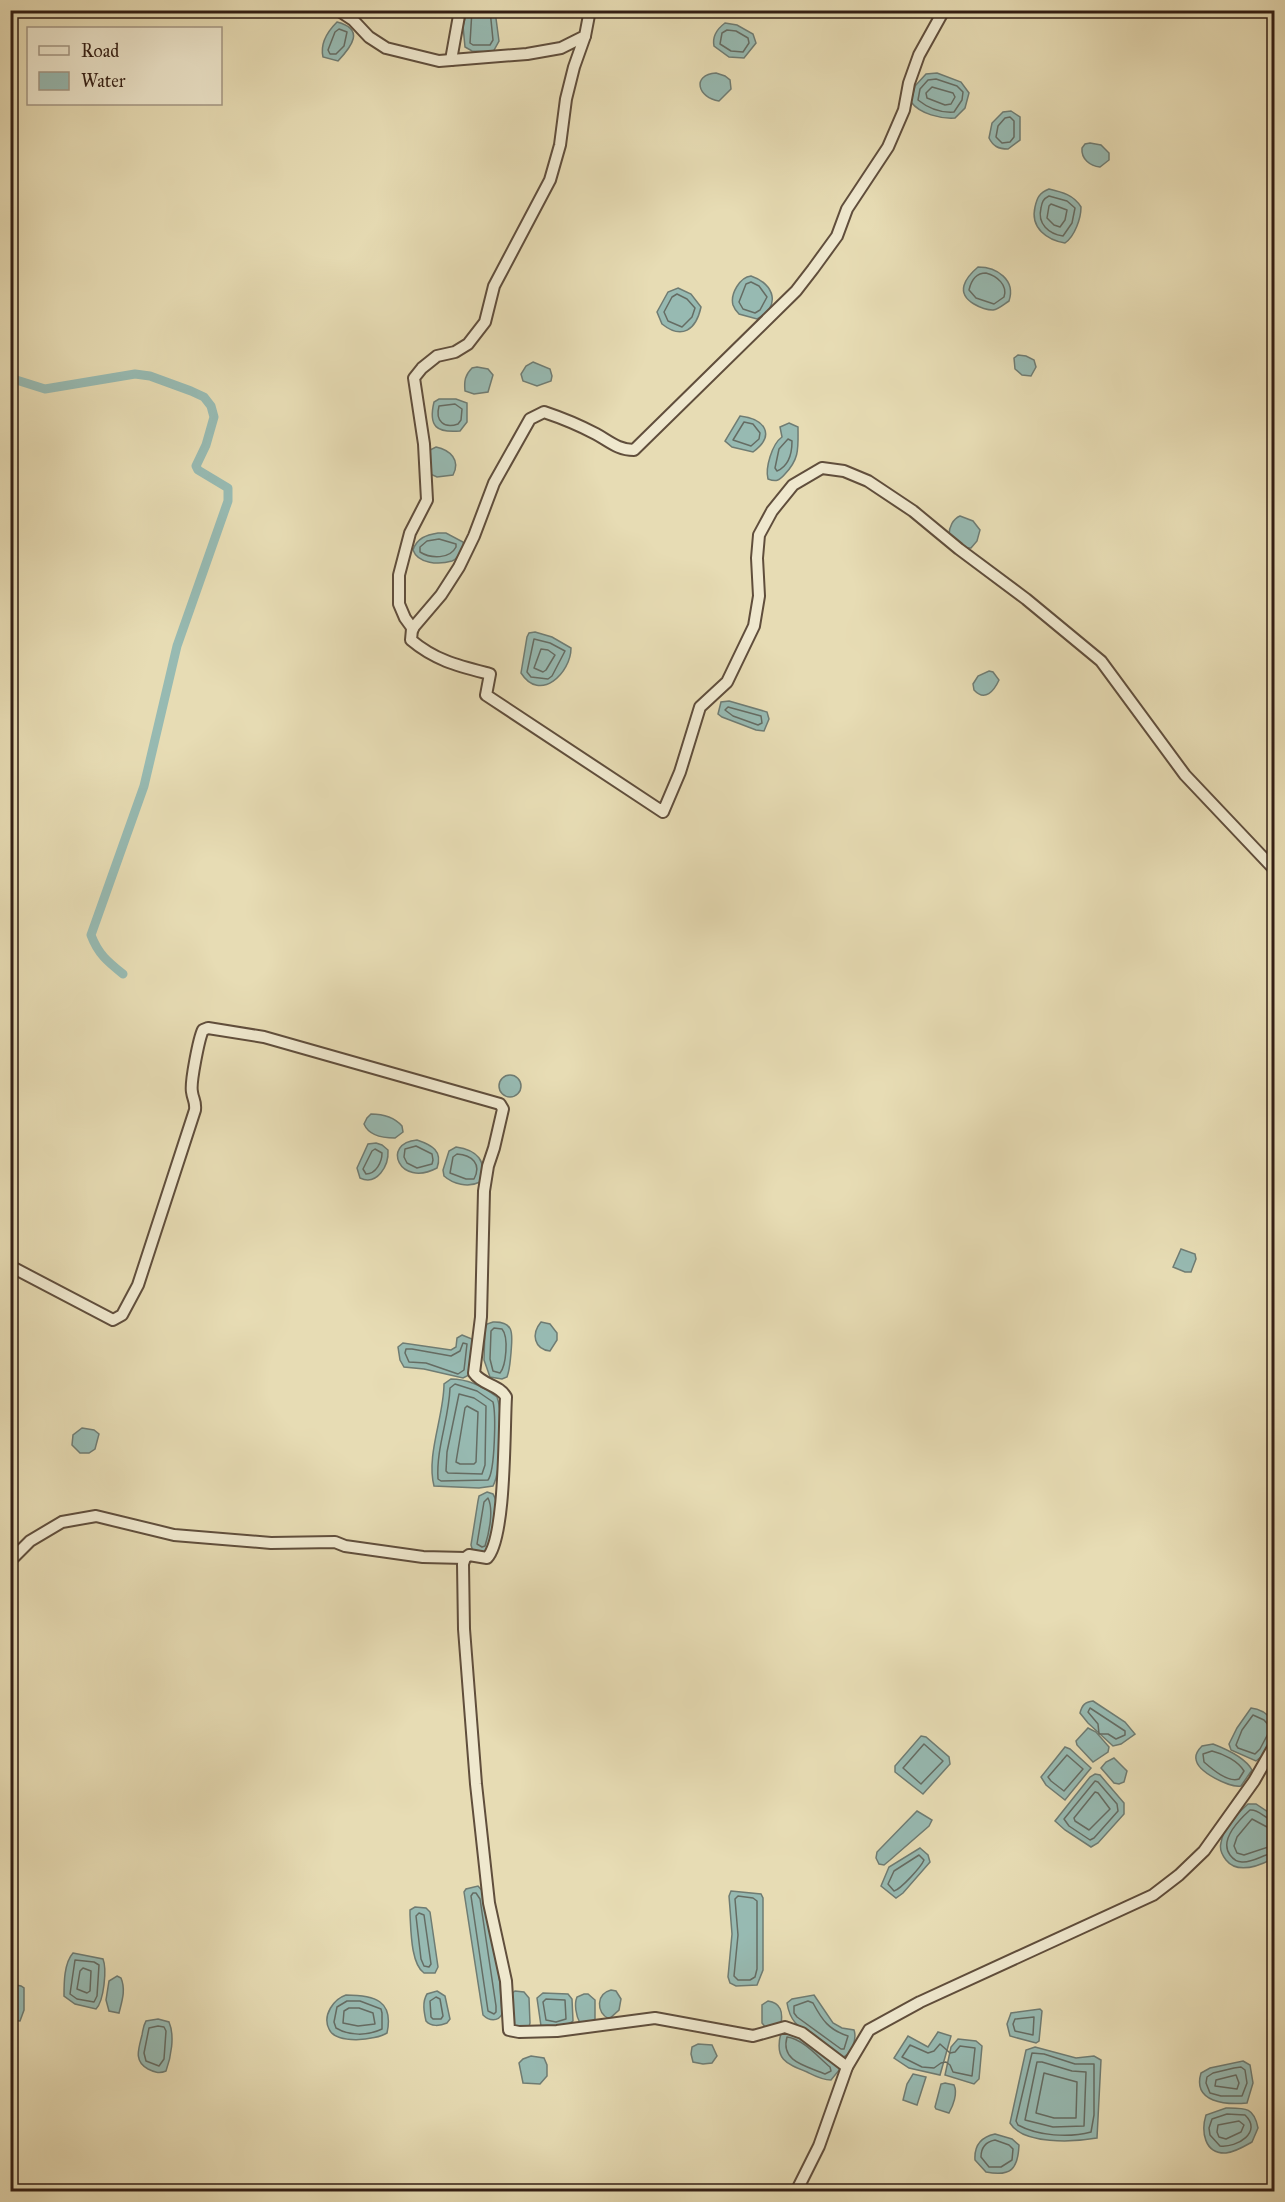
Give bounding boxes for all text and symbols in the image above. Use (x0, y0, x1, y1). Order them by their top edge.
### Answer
legend (27, 27, 222, 105)
text: Road (81, 40, 119, 62)
text: Water (81, 70, 126, 92)

